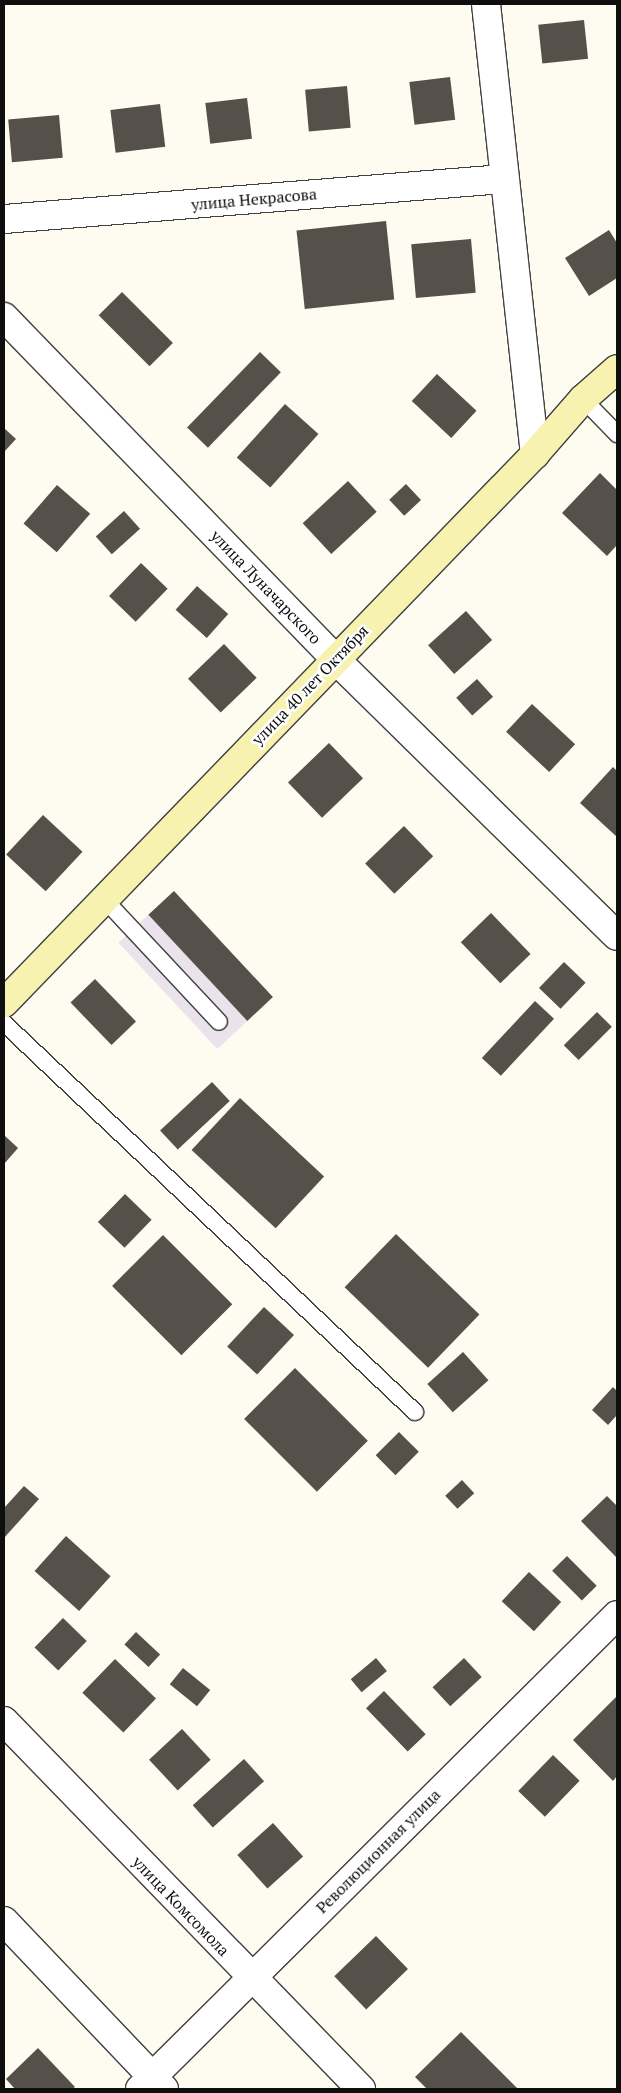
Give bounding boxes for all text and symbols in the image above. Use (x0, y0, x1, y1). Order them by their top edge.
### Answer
street label: улица Некрасова (190, 184, 318, 214)
street label: улица Луначарского (207, 526, 325, 648)
street label: улица 40 лет Октября (248, 621, 372, 749)
street label: Революционная улица (312, 1785, 444, 1917)
street label: улица Комсомола (128, 1852, 234, 1960)

